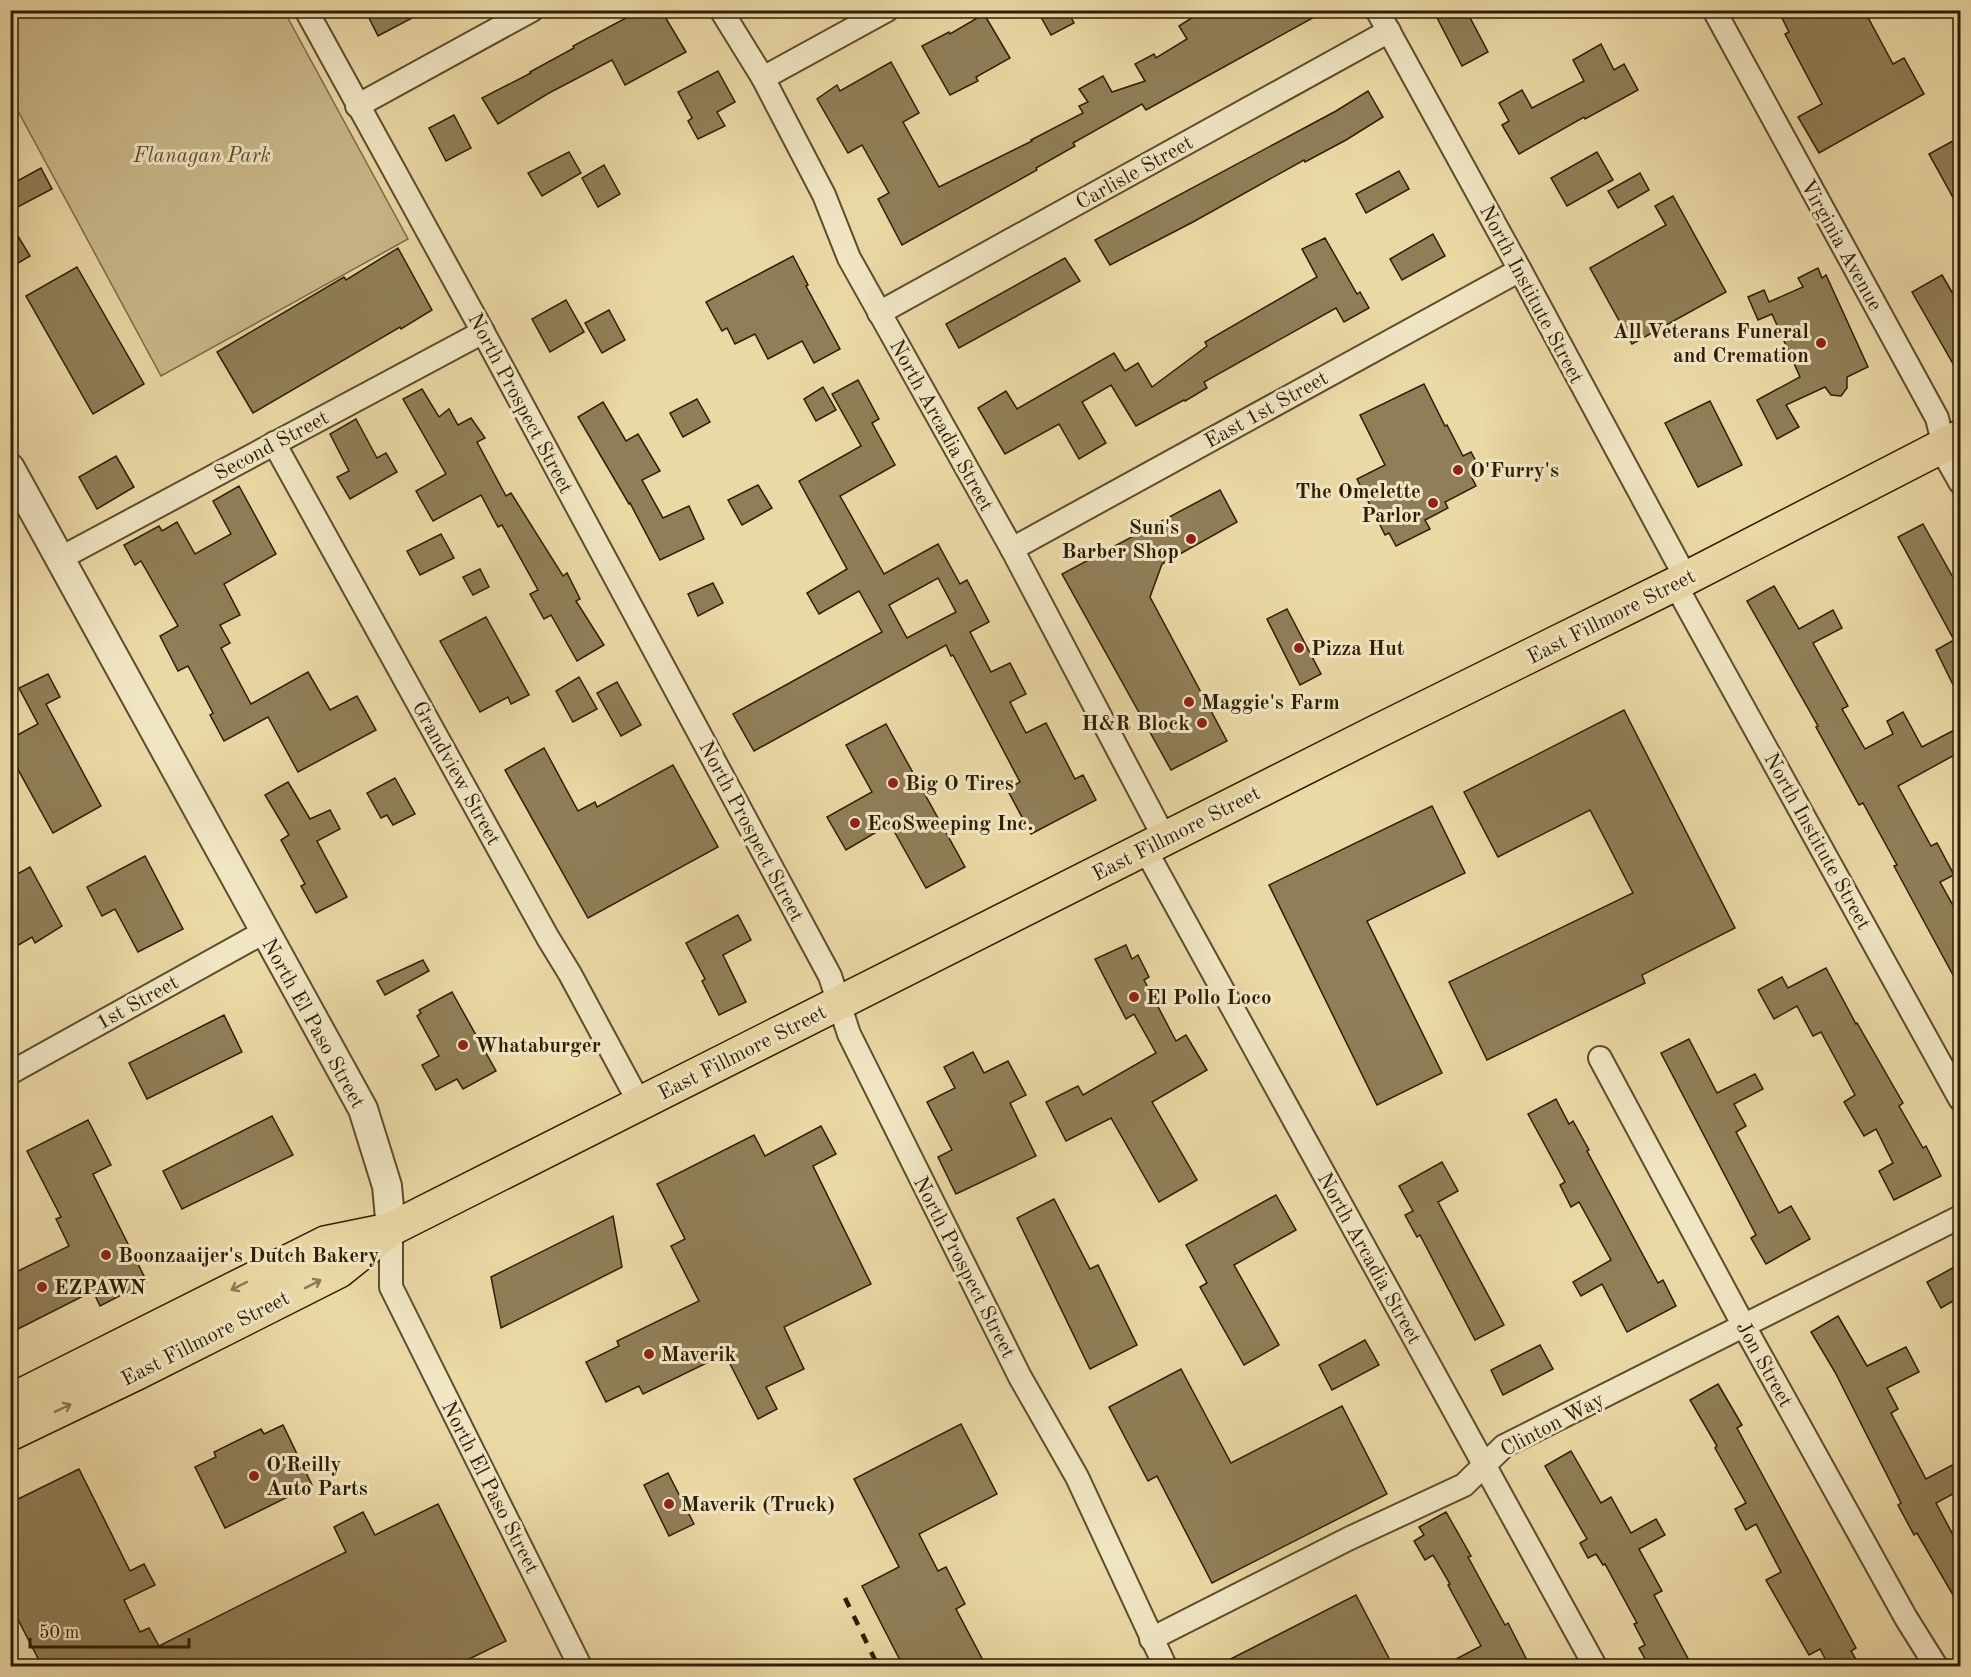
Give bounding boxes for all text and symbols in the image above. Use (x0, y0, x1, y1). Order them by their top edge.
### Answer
street label: Carlisle Street (1073, 133, 1197, 214)
park label: Flanagan Park (132, 146, 271, 167)
street label: Virginia Avenue (1796, 177, 1885, 315)
street label: North Institute Street (1475, 202, 1587, 387)
street label: North Prospect Street (463, 310, 576, 497)
place label: All Veterans Funeral and Cremation (1613, 322, 1809, 367)
street label: North Arcadia Street (885, 336, 997, 515)
marker: All Veterans Funeral and Cremation (1814, 336, 1828, 350)
street label: East 1st Street (1202, 368, 1332, 453)
street label: Second Street (211, 407, 332, 485)
place label: O'Furry's (1470, 461, 1559, 482)
marker: O'Furry's (1451, 463, 1465, 477)
place label: The Omelette Parlor (1295, 482, 1421, 527)
marker: The Omelette Parlor (1426, 496, 1440, 510)
place label: Sun's Barber Shop (1062, 518, 1179, 563)
marker: Sun's Barber Shop (1184, 532, 1198, 546)
street label: East Fillmore Street (1524, 566, 1699, 669)
place label: Pizza Hut (1311, 639, 1405, 660)
marker: Pizza Hut (1292, 641, 1306, 655)
place label: Maggie's Farm (1201, 693, 1340, 714)
marker: Maggie's Farm (1182, 695, 1196, 709)
street label: Grandview Street (408, 698, 504, 849)
place label: H&R Block (1081, 714, 1190, 735)
marker: H&R Block (1195, 716, 1209, 730)
street label: North Prospect Street (694, 738, 807, 925)
street label: North Institute Street (1759, 750, 1874, 934)
place label: Big O Tires (905, 774, 1014, 795)
marker: Big O Tires (886, 776, 900, 790)
street label: East Fillmore Street (1089, 783, 1264, 886)
place label: EcoSweeping Inc. (867, 814, 1033, 835)
marker: EcoSweeping Inc. (848, 816, 862, 830)
street label: North El Paso Street (257, 935, 368, 1112)
street label: 1st Street (93, 972, 182, 1034)
place label: El Pollo Loco (1146, 988, 1272, 1009)
marker: El Pollo Loco (1127, 990, 1141, 1004)
street label: East Fillmore Street (655, 1002, 830, 1105)
place label: Whataburger (475, 1036, 601, 1057)
marker: Whataburger (456, 1038, 470, 1052)
street label: North Arcadia Street (1313, 1169, 1425, 1348)
street label: North Prospect Street (909, 1173, 1019, 1362)
place label: Boonzaaijer's Dutch Bakery (118, 1246, 379, 1267)
marker: Boonzaaijer's Dutch Bakery (99, 1248, 113, 1262)
place label: EZPAWN (54, 1278, 146, 1299)
one-way arrow (304, 1278, 321, 1290)
marker: EZPAWN (35, 1280, 49, 1294)
one-way arrow (231, 1281, 249, 1293)
street label: East Fillmore Street (118, 1288, 293, 1391)
street label: Jon Street (1732, 1318, 1796, 1411)
place label: Maverik (661, 1345, 737, 1366)
marker: Maverik (642, 1347, 656, 1361)
street label: Clinton Way (1498, 1389, 1608, 1461)
street label: North El Paso Street (437, 1398, 542, 1577)
one-way arrow (54, 1402, 72, 1414)
place label: O'Reilly Auto Parts (266, 1455, 368, 1500)
marker: O'Reilly Auto Parts (247, 1469, 261, 1483)
place label: Maverik (Truck) (681, 1495, 835, 1516)
marker: Maverik (Truck) (662, 1497, 676, 1511)
scale bar (30, 1611, 189, 1649)
text: 50 m (39, 1624, 79, 1642)

